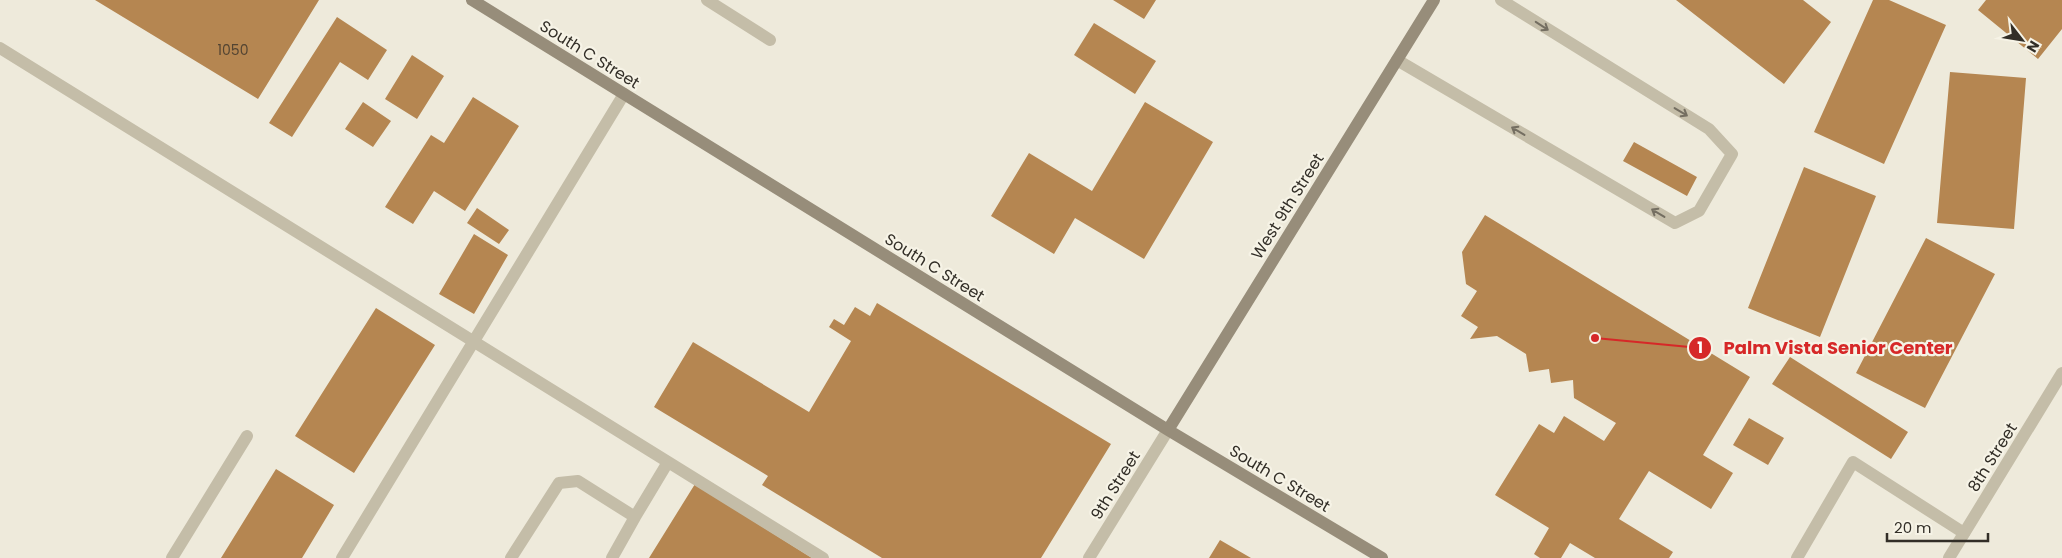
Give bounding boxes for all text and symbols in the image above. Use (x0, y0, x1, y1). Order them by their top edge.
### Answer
street label: South C Street (535, 15, 644, 94)
north arrow (1997, 15, 2047, 65)
one-way arrow (1535, 22, 1549, 32)
text: N (2022, 37, 2044, 56)
house number: 1050 (218, 40, 248, 60)
one-way arrow (1673, 107, 1687, 117)
one-way arrow (1511, 125, 1525, 135)
street label: West 9th Street (1246, 149, 1329, 264)
one-way arrow (1651, 208, 1665, 218)
street label: South C Street (880, 228, 989, 307)
callout: Palm Vista Senior Center (1688, 331, 1962, 364)
text: Palm Vista Senior Center (1723, 335, 1953, 360)
text: 1 (1697, 337, 1703, 358)
street label: 8th Street (1962, 418, 2023, 496)
street label: South C Street (1225, 439, 1335, 518)
street label: 9th Street (1085, 446, 1146, 524)
scale bar (1887, 510, 1988, 542)
text: 20 m (1894, 517, 1932, 538)

